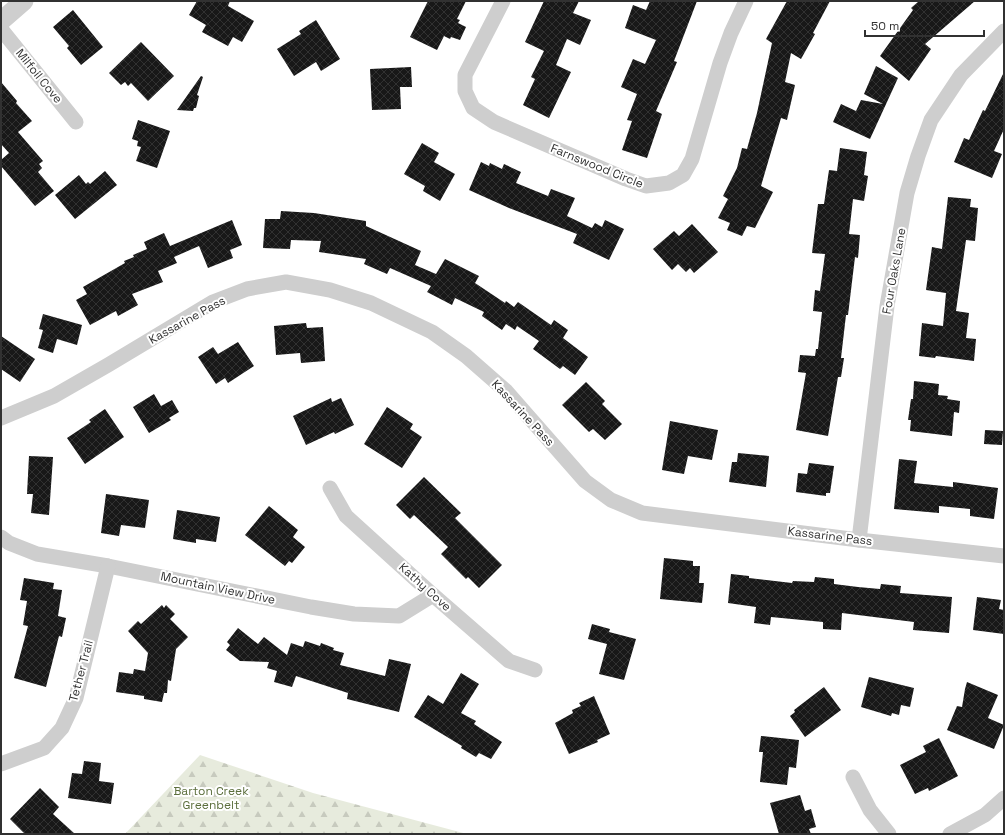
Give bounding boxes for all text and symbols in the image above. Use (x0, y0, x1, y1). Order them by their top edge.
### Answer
scale bar (865, 12, 984, 38)
text: 50 m (871, 18, 899, 34)
street label: Milfoil Cove (12, 45, 66, 107)
street label: Farnswood Circle (548, 140, 646, 192)
street label: Four Oaks Lane (879, 227, 909, 315)
street label: Kassarine Pass (146, 292, 228, 348)
street label: Kassarine Pass (488, 376, 558, 450)
street label: Kassarine Pass (787, 523, 873, 549)
street label: Kathy Cove (395, 559, 455, 615)
street label: Mountain View Drive (159, 568, 277, 608)
street label: Tether Trail (65, 638, 97, 704)
park label: Barton Creek Greenbelt (173, 783, 249, 813)

